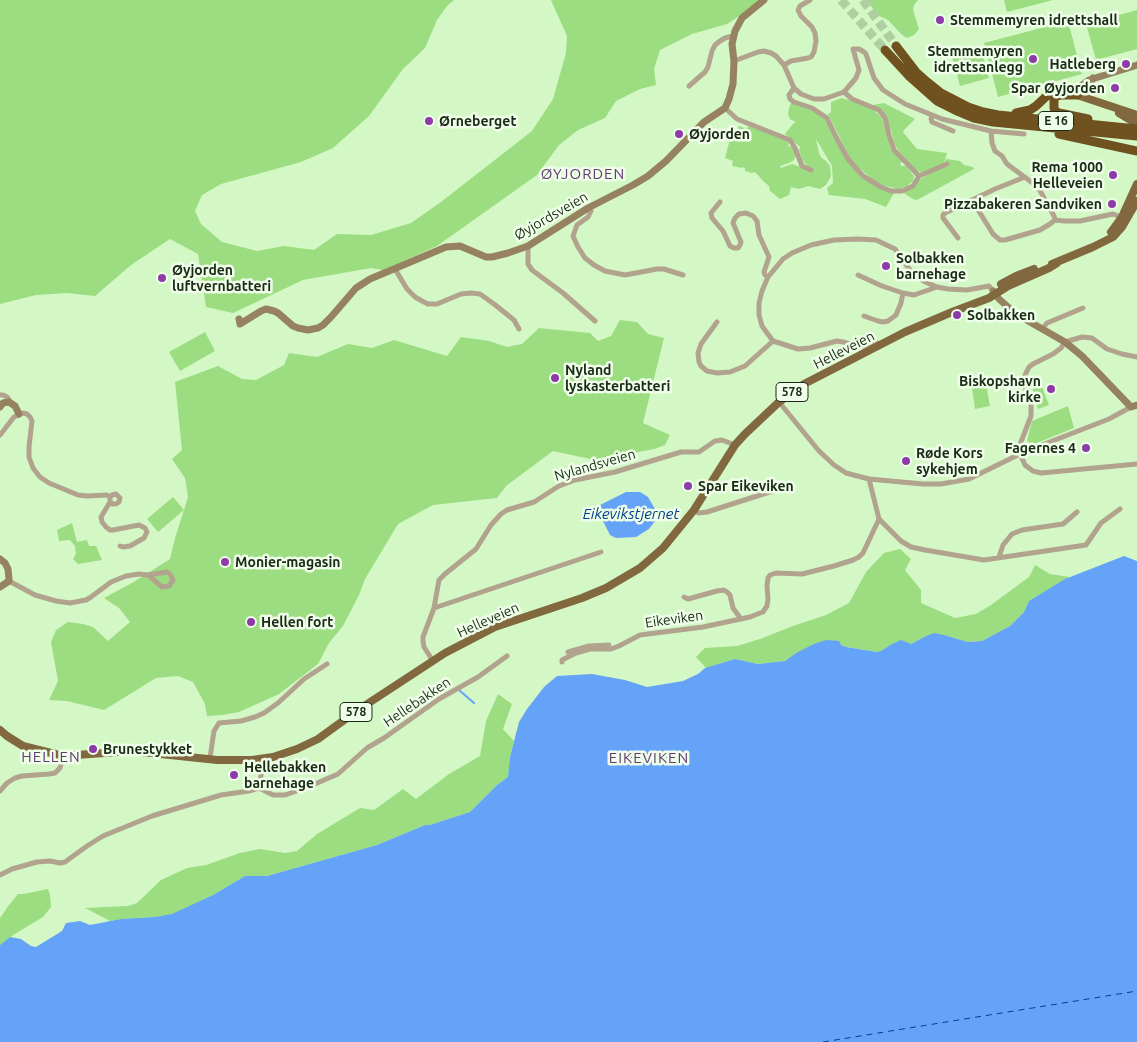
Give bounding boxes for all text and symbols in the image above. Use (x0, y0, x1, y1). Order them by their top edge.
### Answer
place label: Stemmemyren idrettshall (950, 12, 1118, 28)
marker: Stemmemyren idrettshall (934, 14, 946, 26)
place label: Stemmemyren idrettsanlegg (928, 43, 1023, 75)
marker: Stemmemyren idrettsanlegg (1027, 53, 1039, 65)
place label: Hatleberg (1050, 56, 1116, 72)
marker: Hatleberg (1120, 58, 1132, 70)
place label: Spar Øyjorden (1011, 80, 1105, 96)
marker: Spar Øyjorden (1109, 82, 1121, 94)
road number: E 16 (1038, 112, 1074, 130)
place label: Ørneberget (439, 113, 516, 129)
marker: Ørneberget (423, 115, 435, 127)
place label: Øyjorden (689, 126, 750, 142)
marker: Øyjorden (673, 128, 685, 140)
place label: Rema 1000 Helleveien (1031, 159, 1103, 192)
district label: ØYJORDEN (540, 165, 626, 183)
marker: Rema 1000 Helleveien (1107, 169, 1119, 181)
street label: Øyjordsveien (511, 188, 591, 244)
place label: Pizzabakeren Sandviken (944, 196, 1102, 212)
marker: Pizzabakeren Sandviken (1106, 198, 1118, 210)
place label: Solbakken barnehage (896, 250, 966, 282)
marker: Solbakken barnehage (880, 260, 892, 272)
place label: Øyjorden luftvernbatteri (172, 262, 271, 294)
marker: Øyjorden luftvernbatteri (156, 272, 168, 284)
place label: Solbakken (967, 307, 1035, 323)
marker: Solbakken (951, 309, 963, 321)
street label: Helleveien (811, 327, 877, 373)
place label: Nyland lyskasterbatteri (565, 362, 670, 394)
marker: Nyland lyskasterbatteri (549, 372, 561, 384)
place label: Biskopshavn kirke (959, 373, 1041, 406)
road number: 578 (776, 382, 808, 402)
marker: Biskopshavn kirke (1045, 383, 1057, 395)
place label: Fagernes 4 (1005, 440, 1076, 456)
marker: Fagernes 4 (1080, 442, 1092, 454)
street label: Nylandsveien (553, 445, 637, 485)
place label: Røde Kors sykehjem (916, 445, 983, 478)
marker: Røde Kors sykehjem (900, 455, 912, 467)
place label: Spar Eikeviken (698, 478, 794, 494)
marker: Spar Eikeviken (682, 480, 694, 492)
water label: Eikevikstjernet (583, 505, 679, 523)
place label: Monier-magasin (235, 554, 341, 570)
marker: Monier-magasin (219, 556, 231, 568)
street label: Helleveien (454, 599, 522, 641)
street label: Eikeviken (644, 607, 704, 631)
place label: Hellen fort (261, 614, 333, 630)
marker: Hellen fort (245, 616, 257, 628)
street label: Hellebakken (380, 673, 454, 731)
road number: 578 (340, 702, 372, 722)
place label: Brunestykket (103, 741, 192, 757)
marker: Brunestykket (87, 743, 99, 755)
district label: HELLEN (21, 748, 81, 766)
district label: EIKEVIKEN (608, 749, 690, 767)
place label: Hellebakken barnehage (244, 759, 326, 792)
marker: Hellebakken barnehage (228, 769, 240, 781)

